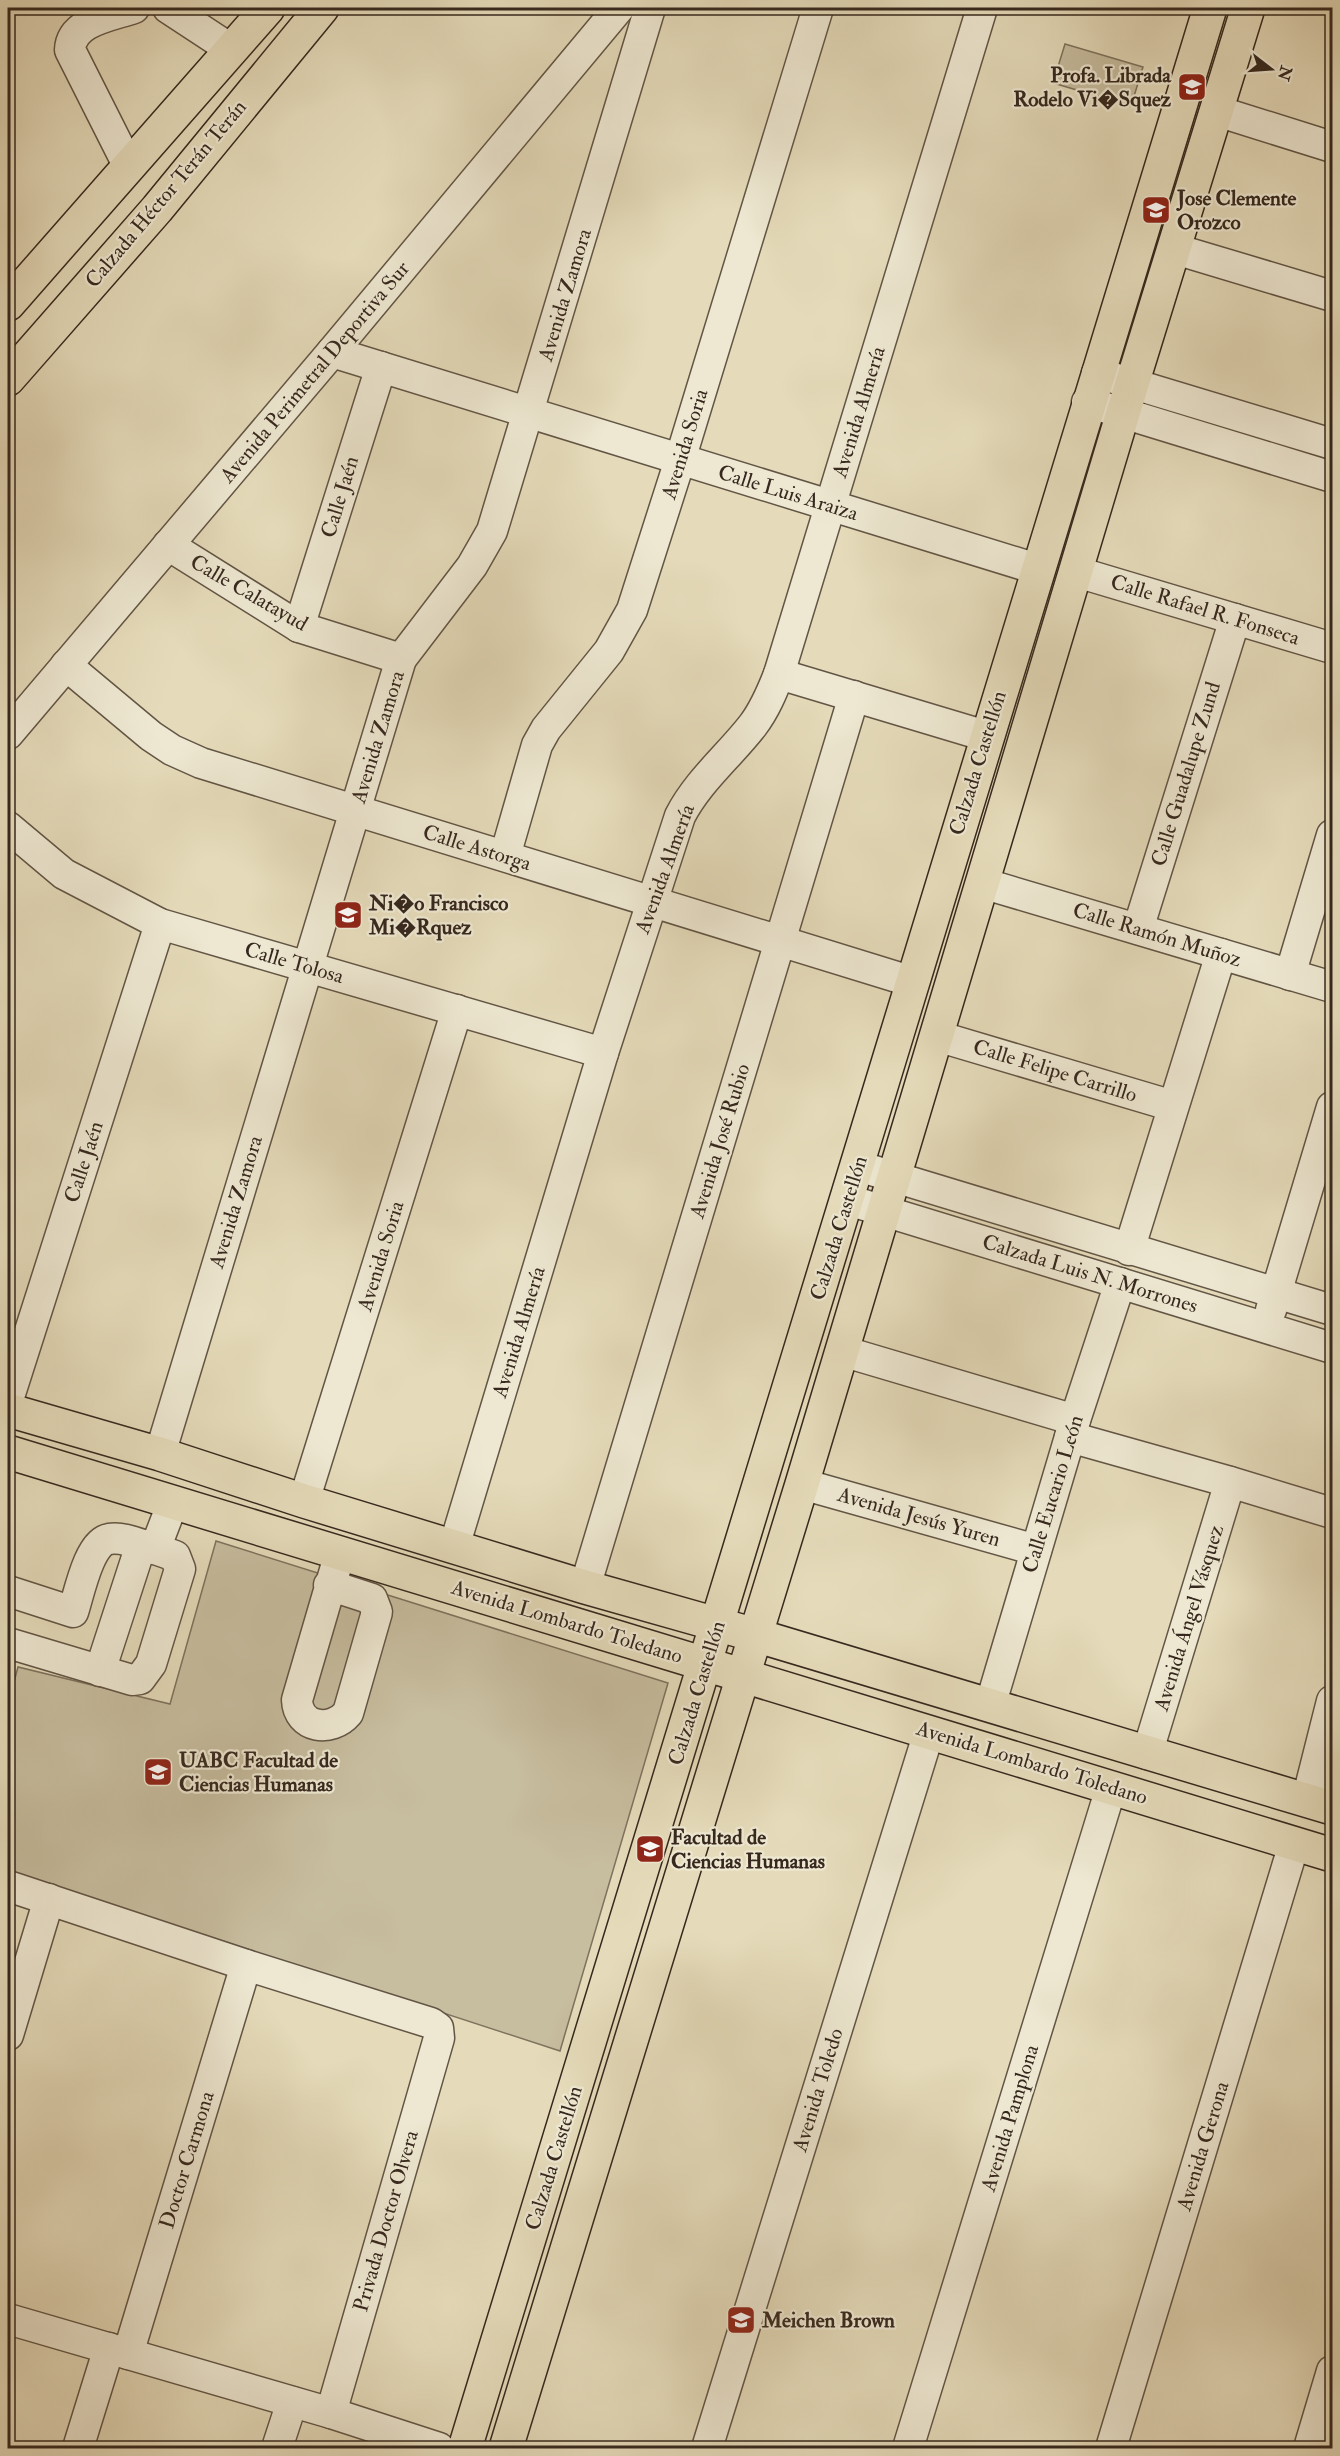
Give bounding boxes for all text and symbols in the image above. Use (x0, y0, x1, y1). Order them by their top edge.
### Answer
north arrow (1241, 39, 1301, 99)
place label: Profa. Librada Rodelo Vi�Squez (1013, 62, 1172, 113)
text: N (1273, 62, 1296, 84)
school or university icon: Profa. Librada Rodelo Vi�Squez (1176, 71, 1208, 103)
street label: Calzada Héctor Terán Terán (79, 94, 253, 294)
place label: Jose Clemente Orozco (1176, 185, 1297, 236)
school or university icon: Jose Clemente Orozco (1140, 194, 1172, 226)
street label: Avenida Zamora (532, 225, 598, 366)
street label: Avenida Perimetral Deportiva Sur (214, 255, 416, 489)
street label: Avenida Almería (826, 343, 892, 482)
street label: Avenida Soria (655, 385, 715, 503)
street label: Calle Jaén (315, 453, 365, 541)
street label: Calle Luis Araiza (715, 459, 862, 527)
street label: Calle Calatayud (185, 548, 313, 638)
street label: Calle Rafael R. Fonseca (1107, 568, 1303, 652)
street label: Avenida Zamora (345, 667, 411, 808)
street label: Calle Guadalupe Zund (1145, 678, 1227, 870)
street label: Calzada Castellón (943, 687, 1013, 839)
street label: Avenida Almería (629, 800, 701, 938)
street label: Calle Astorga (420, 819, 535, 877)
place label: Ni�o Francisco Mi�Rquez (368, 890, 508, 941)
street label: Calle Ramón Muñoz (1069, 897, 1245, 973)
school or university icon: Ni�o Francisco Mi�Rquez (332, 899, 364, 931)
street label: Calle Tolosa (241, 936, 347, 990)
street label: Calle Felipe Carrillo (970, 1033, 1140, 1109)
street label: Avenida José Rubio (683, 1060, 756, 1223)
street label: Calle Jaén (58, 1118, 110, 1206)
street label: Avenida Zamora (203, 1132, 269, 1273)
street label: Calzada Castellón (804, 1152, 874, 1304)
street label: Avenida Soria (351, 1197, 411, 1315)
street label: Calzada Luis N. Morrones (979, 1228, 1201, 1320)
street label: Avenida Almería (486, 1263, 552, 1402)
street label: Calle Eucario León (1016, 1412, 1090, 1576)
street label: Avenida Jesús Yuren (834, 1481, 1003, 1553)
street label: Avenida Ángel Vásquez (1148, 1522, 1230, 1715)
street label: Avenida Lombardo Toledano (447, 1574, 686, 1670)
street label: Calzada Castellón (662, 1617, 732, 1769)
street label: Avenida Lombardo Toledano (912, 1715, 1151, 1811)
place label: UABC Facultad de Ciencias Humanas (179, 1747, 338, 1798)
school or university icon: UABC Facultad de Ciencias Humanas (142, 1756, 174, 1788)
place label: Facultad de Ciencias Humanas (671, 1824, 825, 1875)
school or university icon: Facultad de Ciencias Humanas (634, 1833, 666, 1865)
street label: Avenida Toledo (786, 2025, 850, 2156)
street label: Avenida Pamplona (975, 2041, 1045, 2196)
street label: Avenida Gerona (1170, 2078, 1236, 2215)
street label: Calzada Castellón (519, 2082, 589, 2234)
street label: Doctor Carmona (153, 2088, 221, 2232)
street label: Privada Doctor Olvera (347, 2127, 425, 2315)
school or university icon: Meichen Brown (725, 2304, 757, 2336)
place label: Meichen Brown (761, 2307, 895, 2334)

